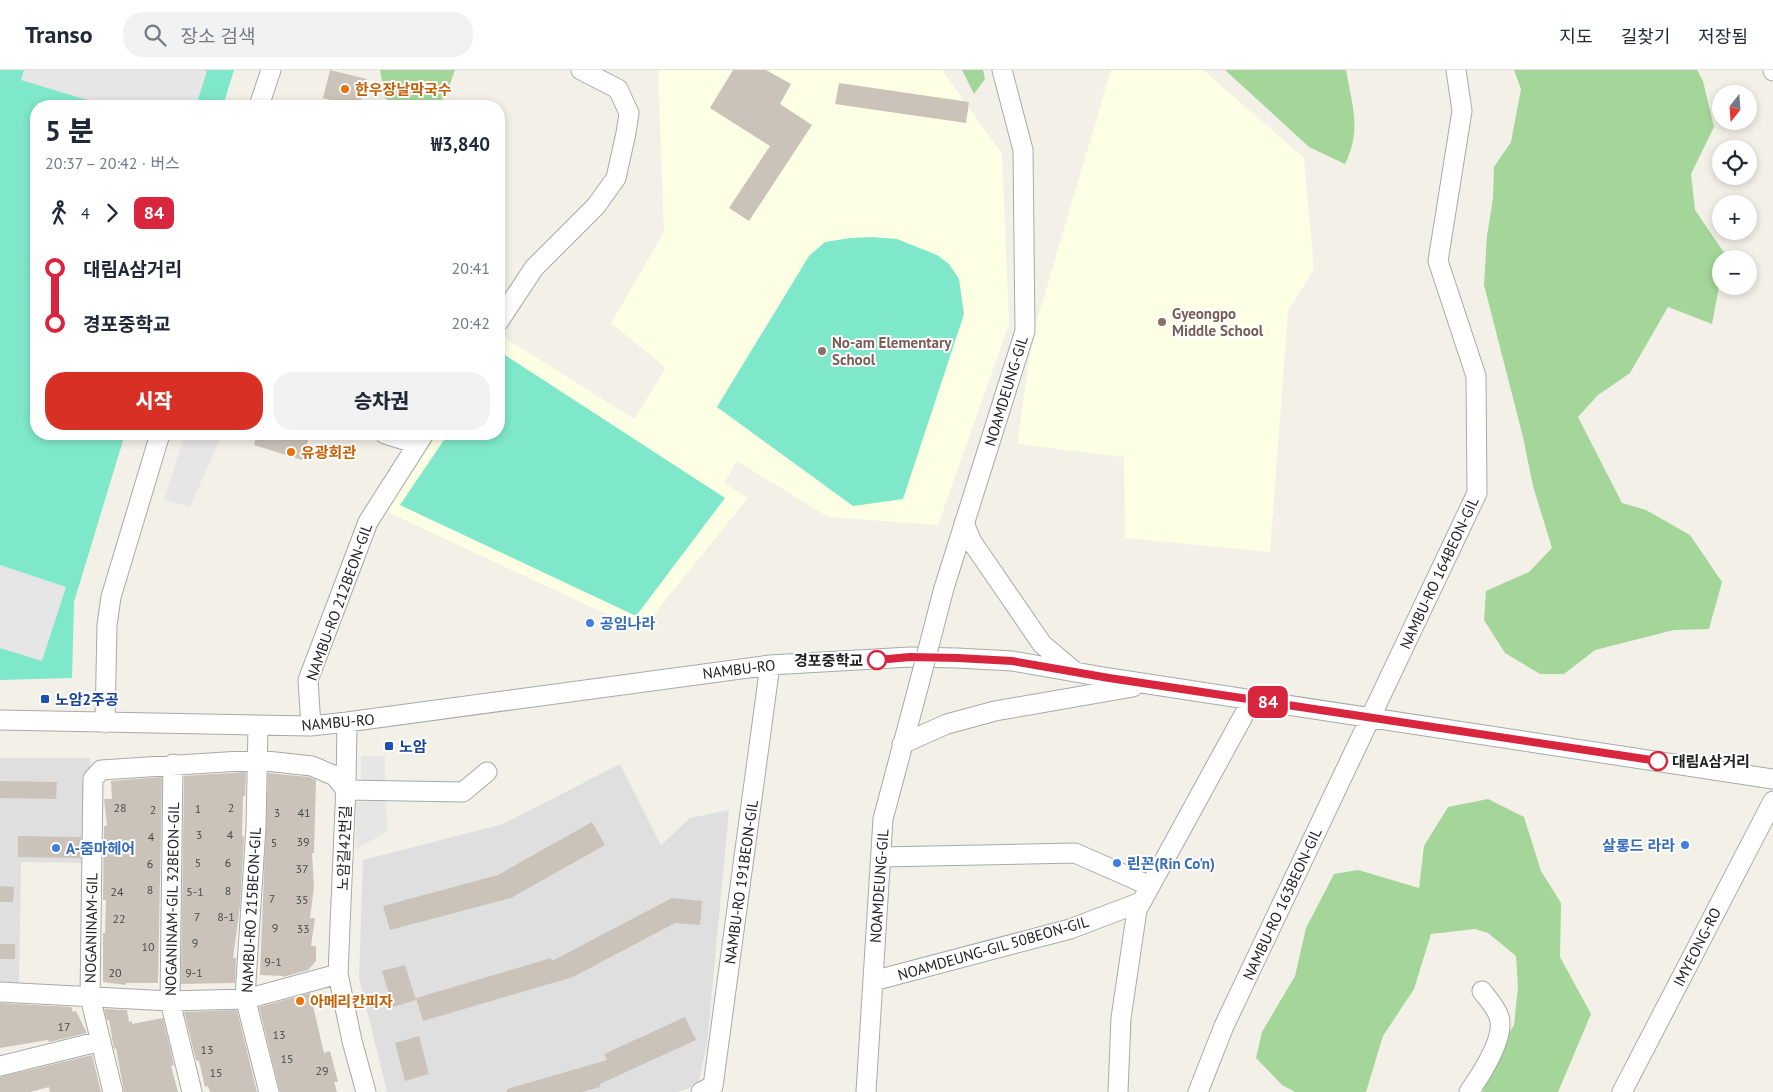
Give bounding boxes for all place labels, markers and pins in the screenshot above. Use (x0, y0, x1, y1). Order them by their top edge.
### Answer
place label: 한우장날막국수 (355, 80, 452, 99)
marker: 한우장날막국수 (339, 83, 351, 95)
place label: Gyeongpo Middle School (1172, 304, 1264, 340)
marker: Gyeongpo Middle School (1156, 316, 1168, 328)
place label: No-am Elementary School (832, 333, 952, 369)
marker: No-am Elementary School (816, 345, 828, 357)
place label: 유광회관 (301, 443, 356, 462)
marker: 유광회관 (285, 446, 297, 458)
place label: 공임나라 (600, 614, 655, 633)
marker: 공임나라 (584, 617, 596, 629)
marker: 경포중학교 (867, 650, 887, 670)
place label: 경포중학교 (794, 651, 863, 670)
place label: 노암2주공 (55, 690, 119, 709)
marker: 노암2주공 (39, 693, 51, 705)
place label: 노암 (399, 737, 427, 756)
marker: 노암 (383, 740, 395, 752)
marker: 대림A삼거리 (1648, 751, 1668, 771)
place label: 대림A삼거리 (1672, 752, 1750, 771)
place label: 살롱드 라라 (1602, 836, 1675, 855)
place label: A-줌마헤어 (66, 839, 135, 858)
marker: 살롱드 라라 (1679, 839, 1691, 851)
marker: A-줌마헤어 (50, 842, 62, 854)
place label: 린꼰(Rin Co'n) (1127, 854, 1215, 873)
marker: 린꼰(Rin Co'n) (1111, 857, 1123, 869)
place label: 아메리칸피자 (310, 992, 393, 1011)
marker: 아메리칸피자 (294, 995, 306, 1007)

